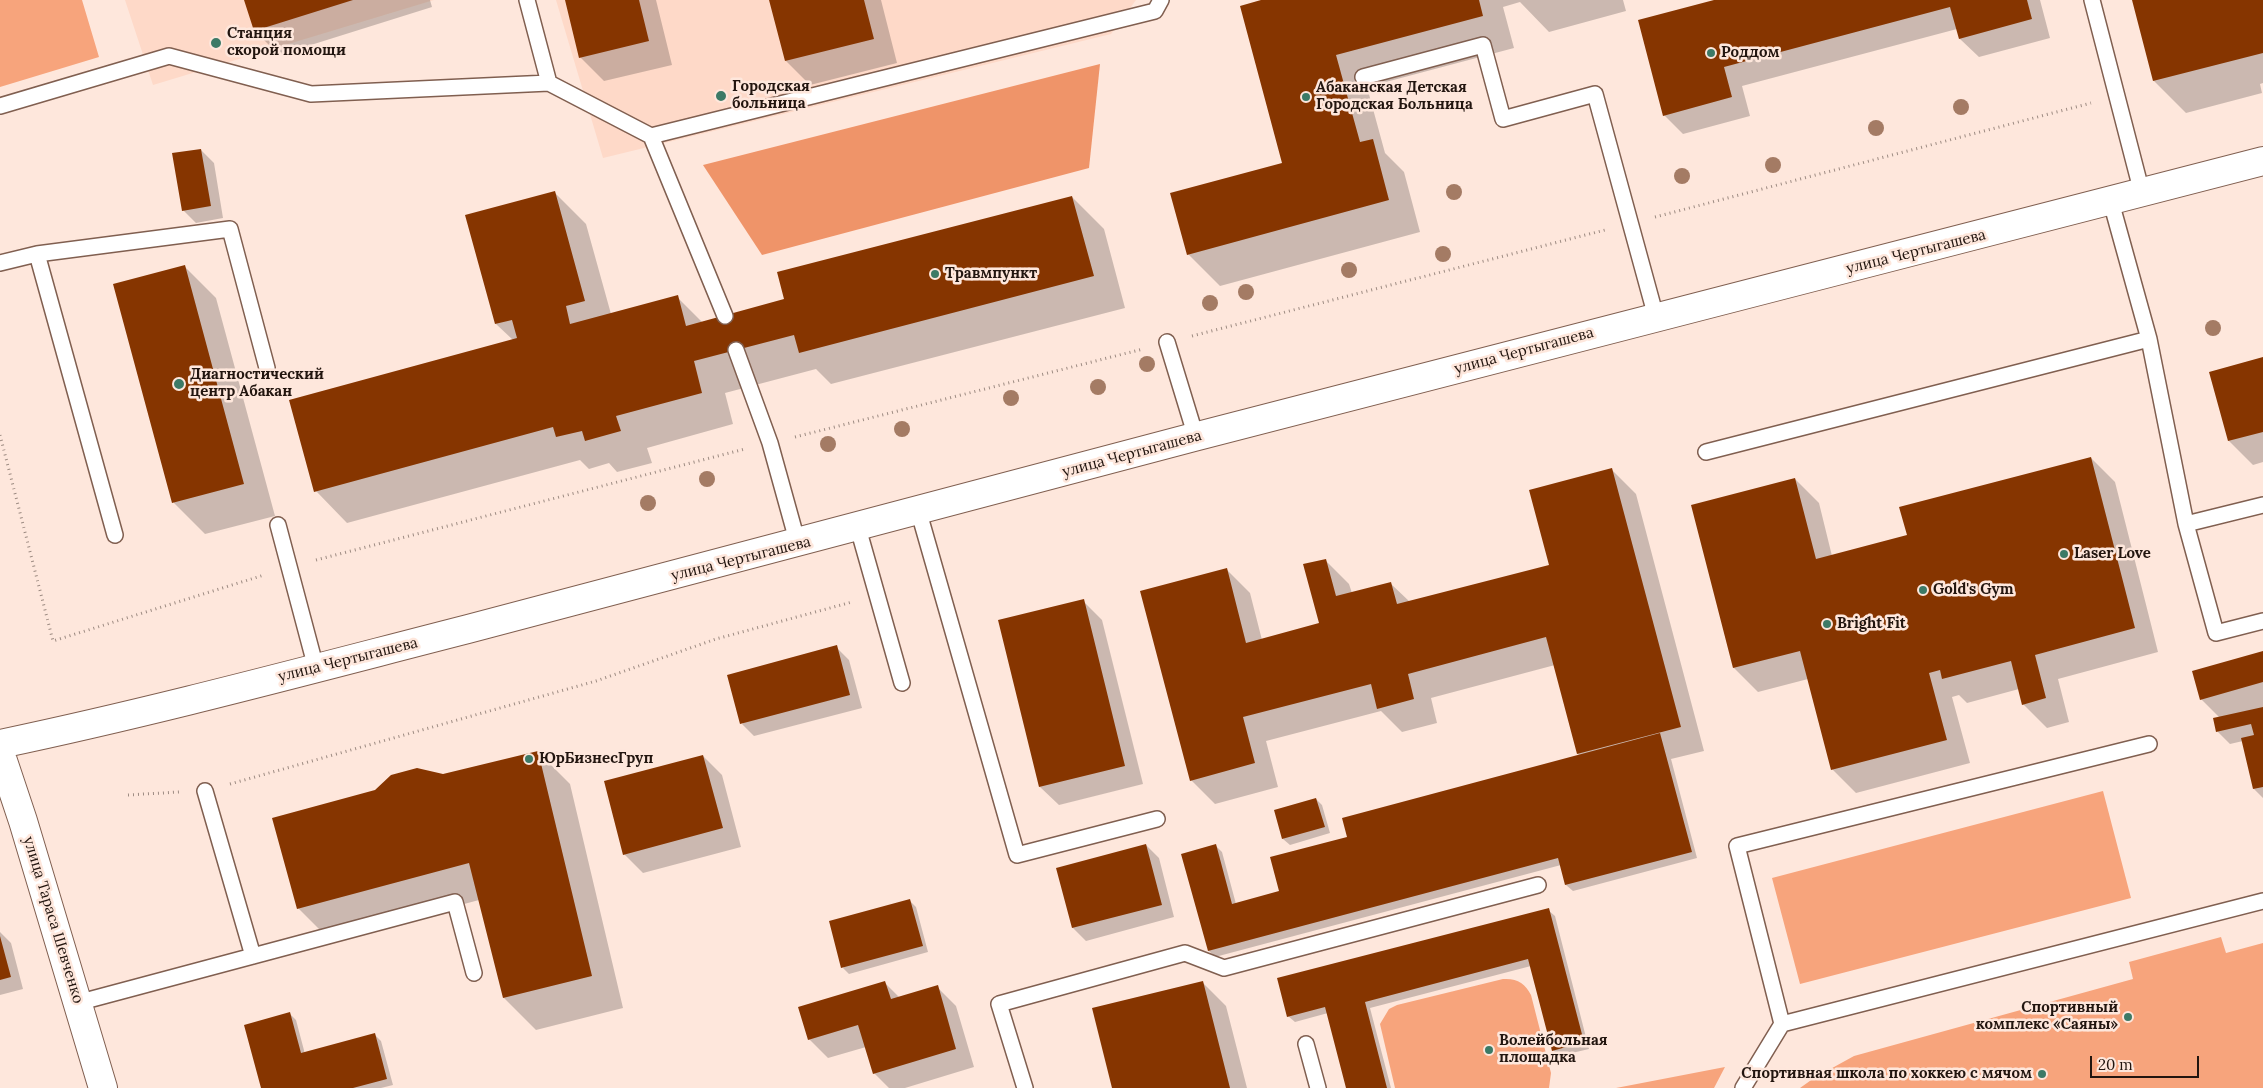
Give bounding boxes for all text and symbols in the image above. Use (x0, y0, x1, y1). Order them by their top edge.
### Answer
place label: Станция скорой помощи (227, 25, 346, 60)
marker: Станция скорой помощи (209, 36, 223, 50)
place label: Роддом (1721, 44, 1780, 62)
marker: Роддом (1705, 47, 1717, 59)
place label: Городская больница (732, 78, 810, 113)
place label: Абаканская Детская Городская Больница (1316, 79, 1473, 114)
marker: Городская больница (714, 89, 728, 103)
marker: Абаканская Детская Городская Больница (1300, 91, 1312, 103)
street label: улица Чертыгашева (1844, 226, 1988, 278)
place label: Травмпункт (945, 265, 1037, 283)
marker: Травмпункт (929, 268, 941, 280)
street label: улица Чертыгашева (1452, 324, 1596, 378)
place label: Диагностический центр Абакан (190, 366, 324, 401)
marker: Диагностический центр Абакан (172, 377, 186, 391)
street label: улица Чертыгашева (1060, 427, 1204, 481)
street label: улица Чертыгашева (669, 533, 813, 585)
place label: Laser Love (2074, 545, 2151, 563)
marker: Laser Love (2058, 548, 2070, 560)
place label: Gold's Gym (1933, 581, 2013, 599)
marker: Gold's Gym (1917, 584, 1929, 596)
place label: Bright Fit (1837, 615, 1906, 633)
marker: Bright Fit (1821, 618, 1833, 630)
street label: улица Чертыгашева (276, 634, 420, 686)
place label: ЮрБизнесГруп (539, 750, 653, 768)
marker: ЮрБизнесГруп (523, 753, 535, 765)
street label: улица Тараса Шевченко (19, 834, 87, 1006)
place label: Спортивный комплекс «Саяны» (1976, 999, 2118, 1034)
marker: Спортивный комплекс «Саяны» (2122, 1011, 2134, 1023)
place label: Волейбольная площадка (1499, 1032, 1608, 1067)
marker: Волейбольная площадка (1483, 1044, 1495, 1056)
scale bar (2093, 1046, 2202, 1078)
text: 20 m (2098, 1055, 2133, 1074)
place label: Спортивная школа по хоккею с мячом (1741, 1065, 2032, 1083)
marker: Спортивная школа по хоккею с мячом (2036, 1068, 2048, 1080)

